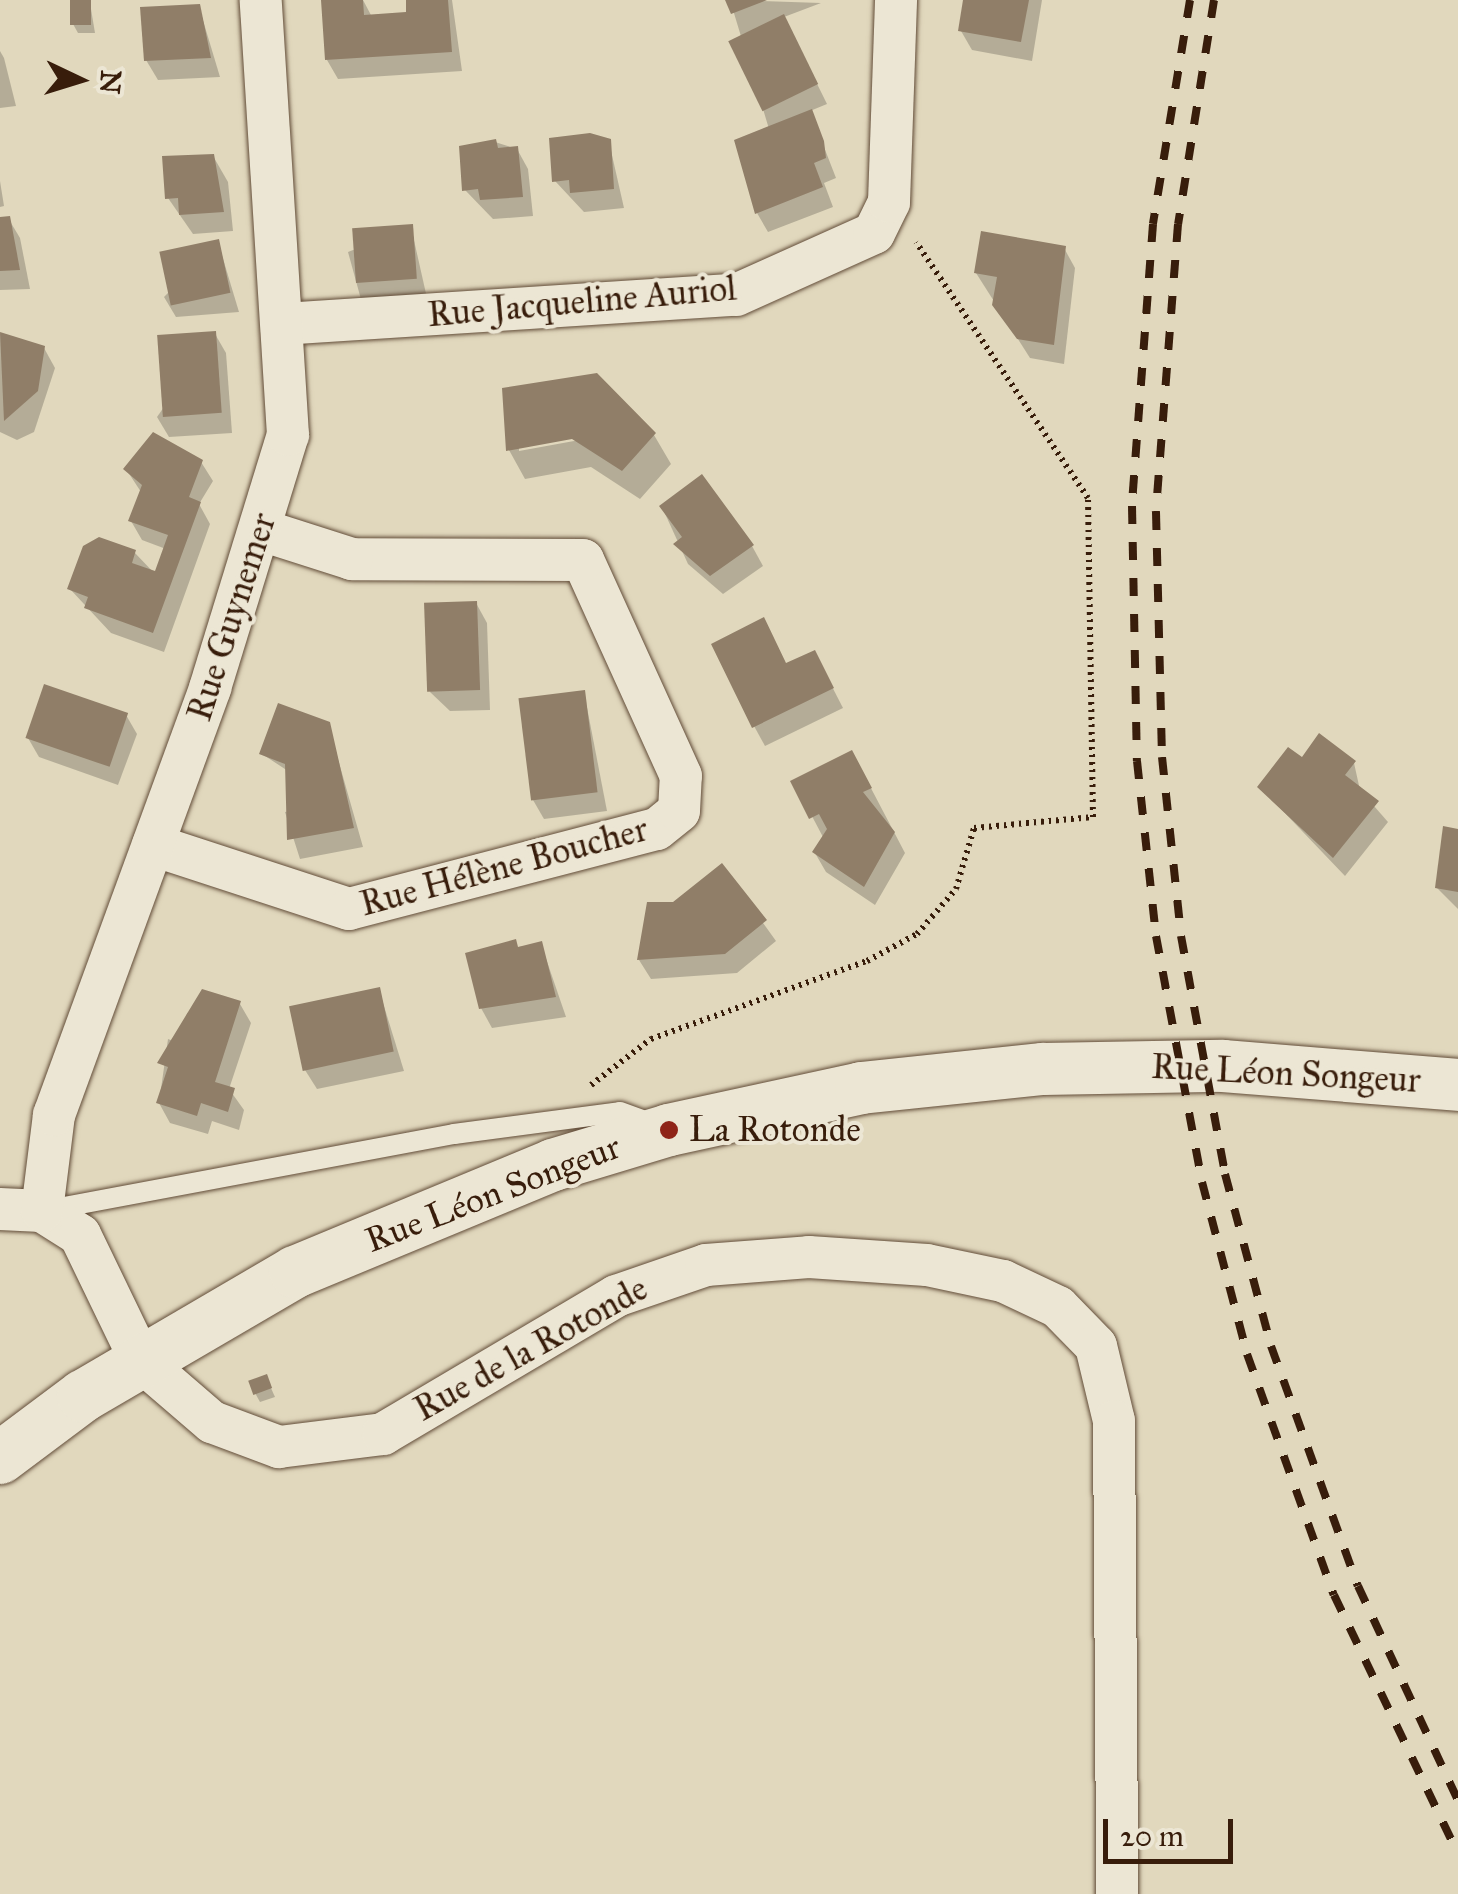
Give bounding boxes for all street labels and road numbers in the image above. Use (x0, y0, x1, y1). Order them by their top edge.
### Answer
street label: Rue Jacqueline Auriol (426, 268, 738, 336)
street label: Rue Guynemer (179, 508, 285, 726)
street label: Rue Hélène Boucher (356, 808, 652, 926)
street label: Rue Léon Songeur (1150, 1046, 1422, 1102)
street label: Rue Léon Songeur (360, 1126, 626, 1262)
street label: Rue de la Rotonde (407, 1268, 655, 1430)

